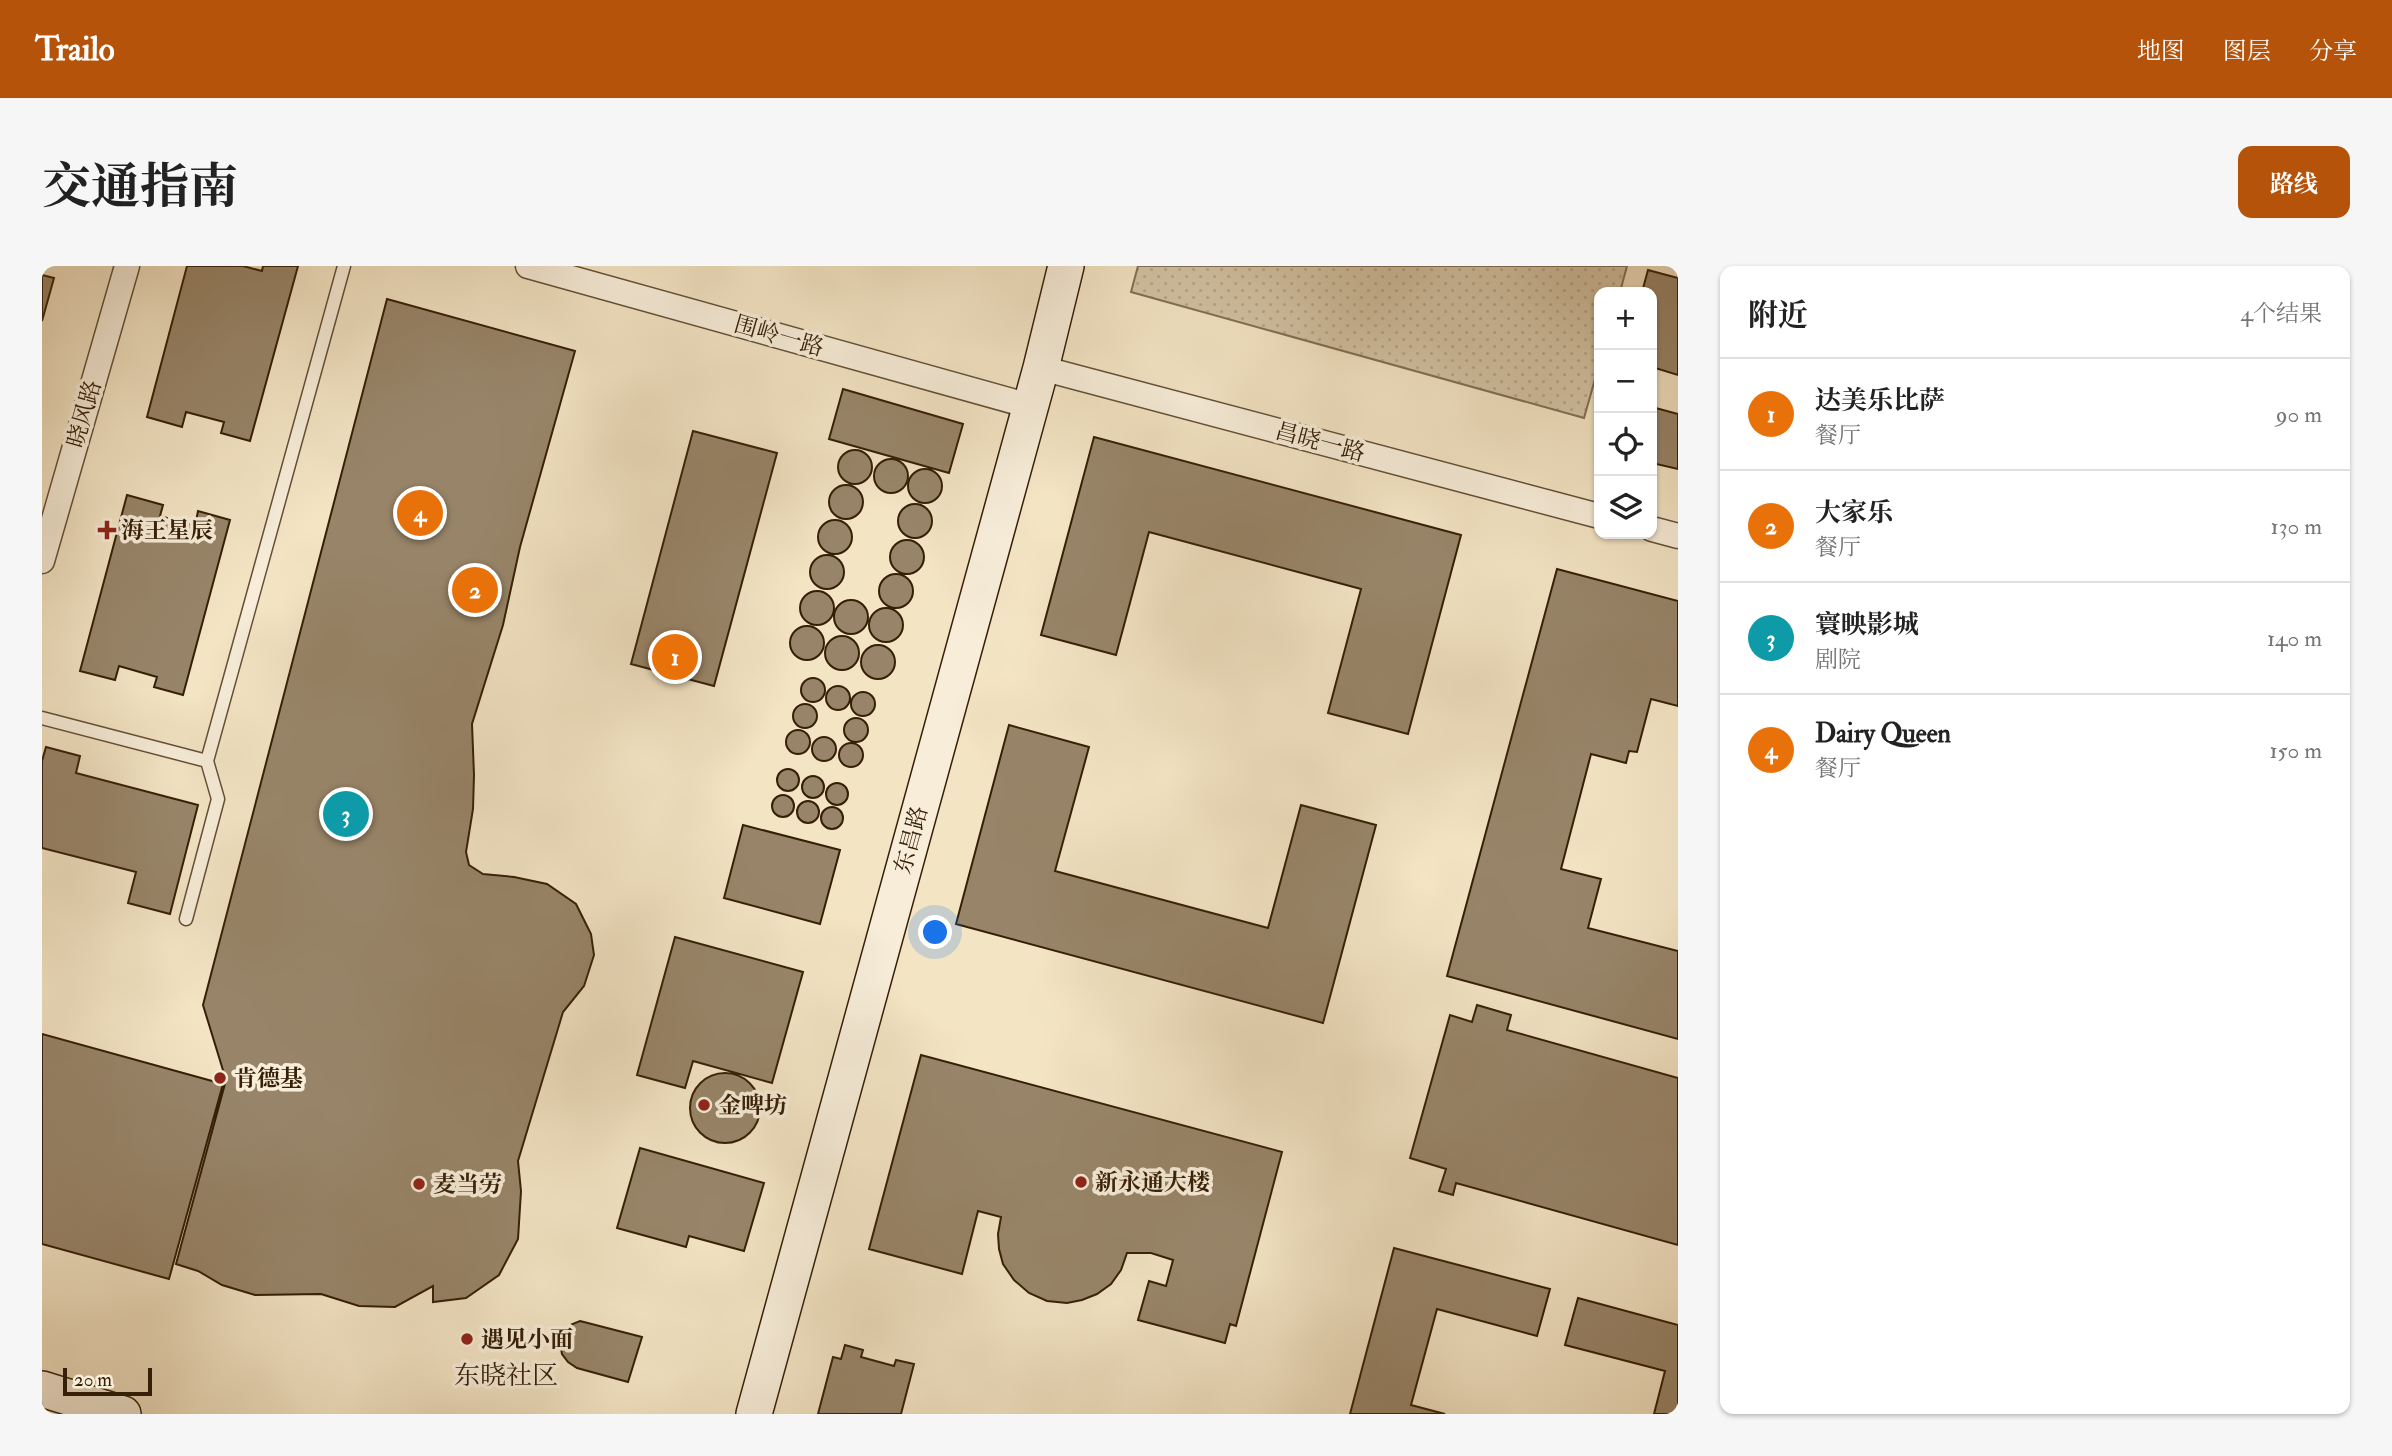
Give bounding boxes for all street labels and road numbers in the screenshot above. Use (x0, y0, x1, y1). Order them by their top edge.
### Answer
street label: 围岭一路 (731, 309, 827, 363)
street label: 晓风路 (61, 377, 107, 451)
street label: 昌晓一路 (1272, 416, 1368, 468)
street label: 东昌路 (888, 803, 934, 877)

